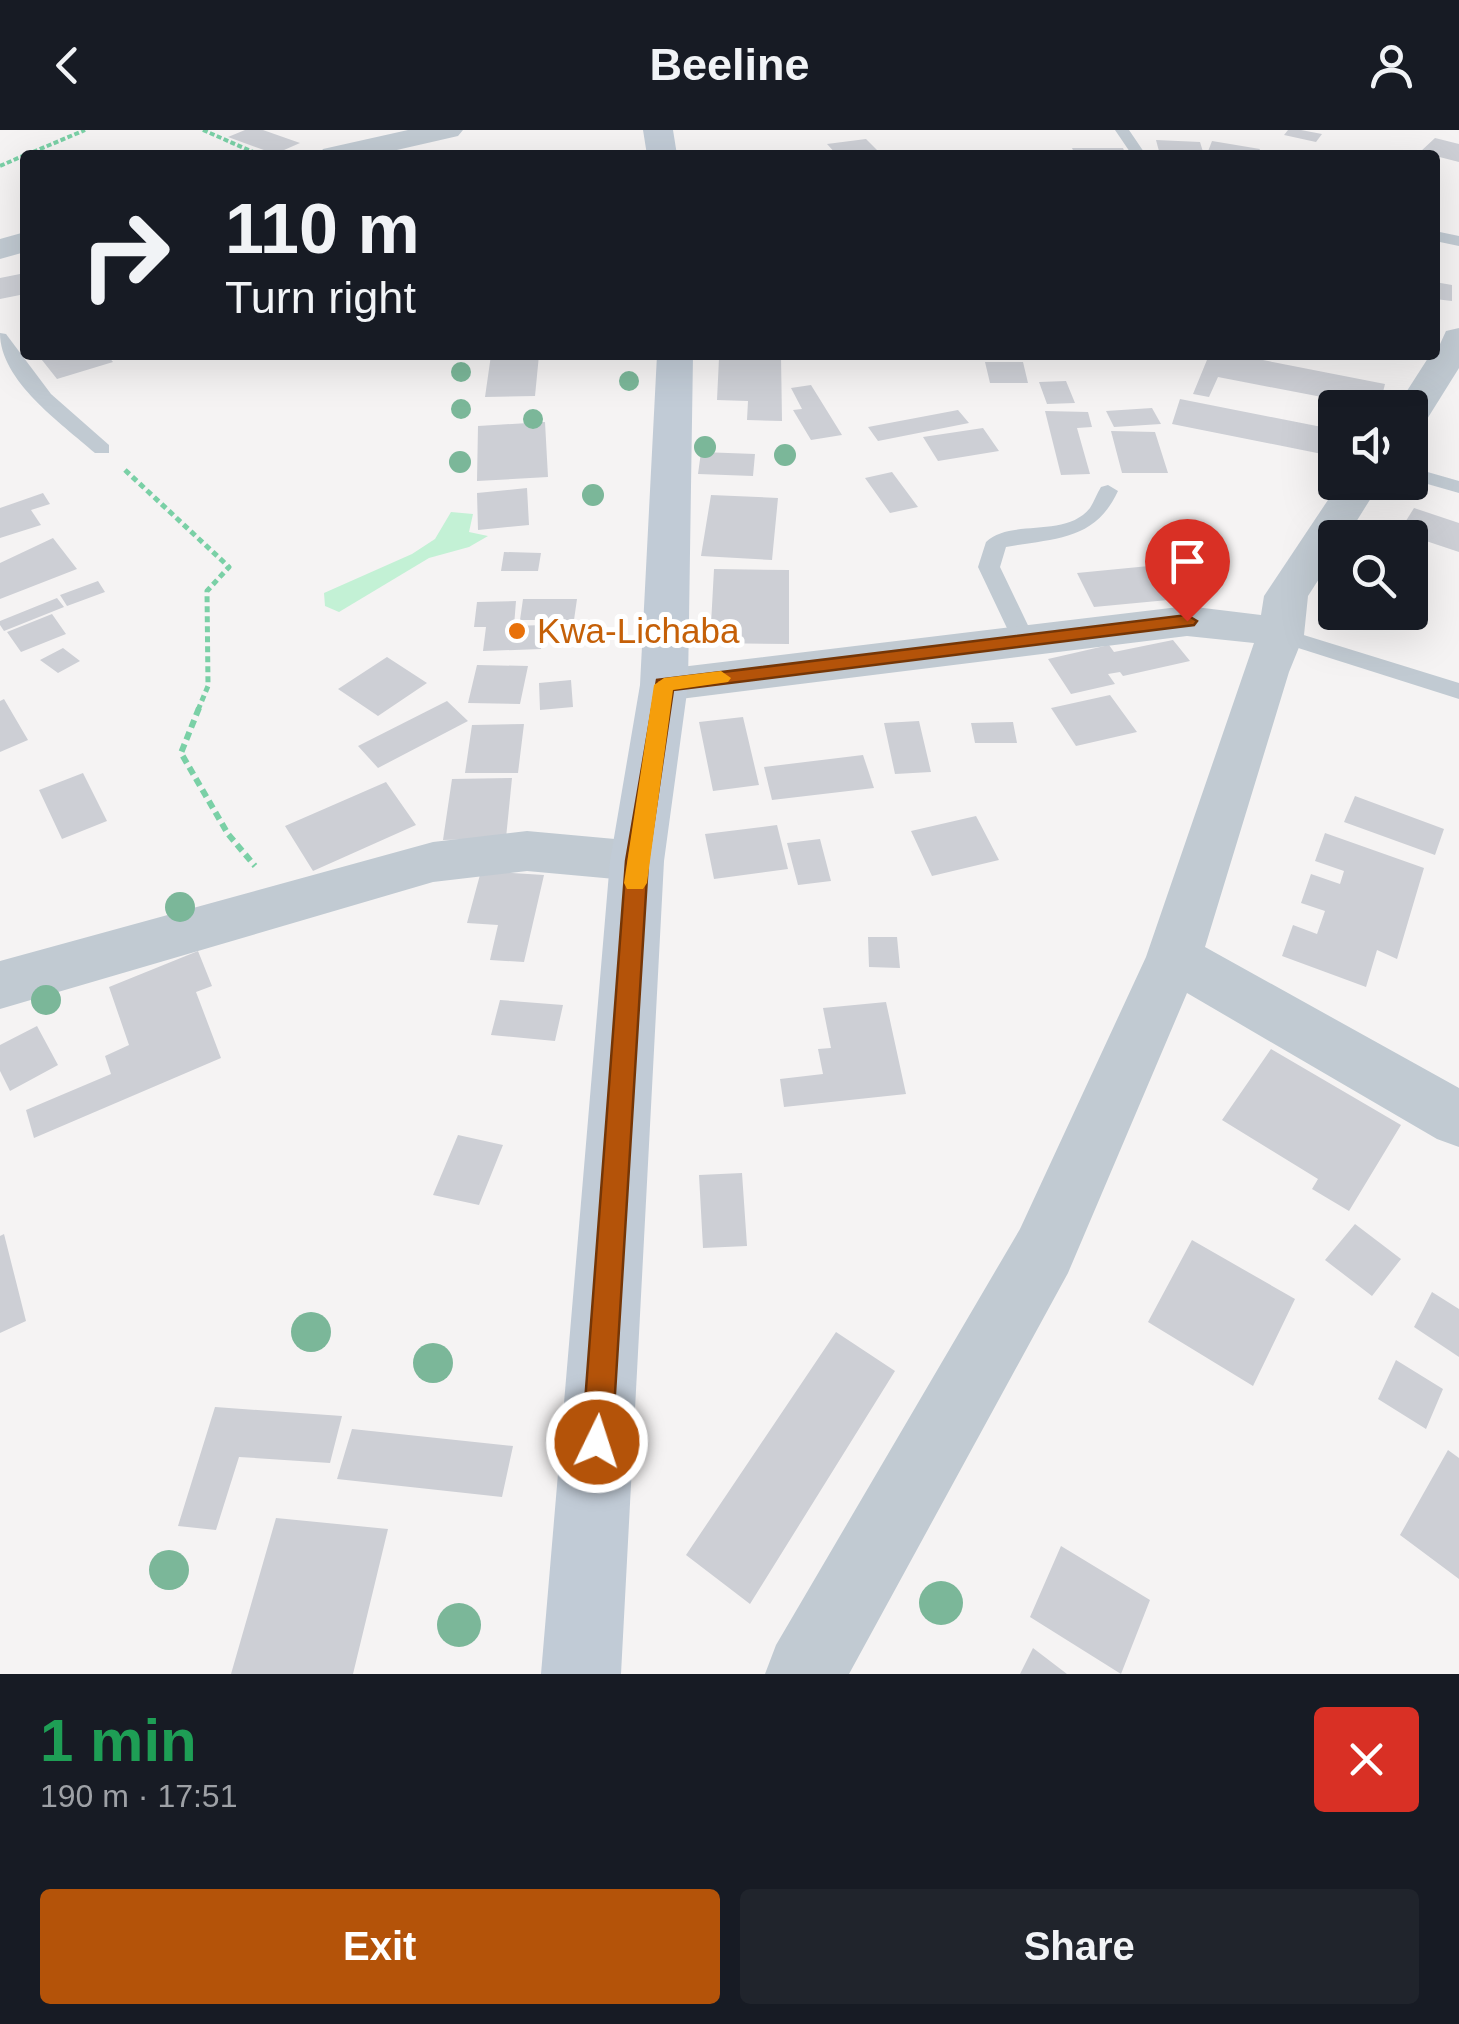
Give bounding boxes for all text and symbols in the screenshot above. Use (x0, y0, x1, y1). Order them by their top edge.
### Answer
icon: back (40, 38, 95, 93)
icon: person (1364, 38, 1419, 93)
text: Beeline (649, 39, 810, 90)
icon: right (60, 190, 190, 320)
text: 110 m (225, 190, 420, 268)
text: Turn right (225, 272, 416, 323)
map controls (1318, 390, 1428, 630)
button: sound (1318, 390, 1428, 500)
pin (1145, 519, 1230, 622)
button: search (1318, 520, 1428, 630)
icon: arrive (1160, 534, 1215, 589)
place label: Kwa-Lichaba (537, 611, 740, 650)
marker: Kwa-Lichaba (506, 620, 528, 642)
position arrow (545, 1390, 649, 1494)
text: 1 min (40, 1707, 197, 1774)
button: close (1314, 1707, 1419, 1812)
text: 190 m · 17:51 (40, 1778, 237, 1814)
button: Exit (40, 1889, 720, 2004)
button: Share (740, 1889, 1419, 2004)

